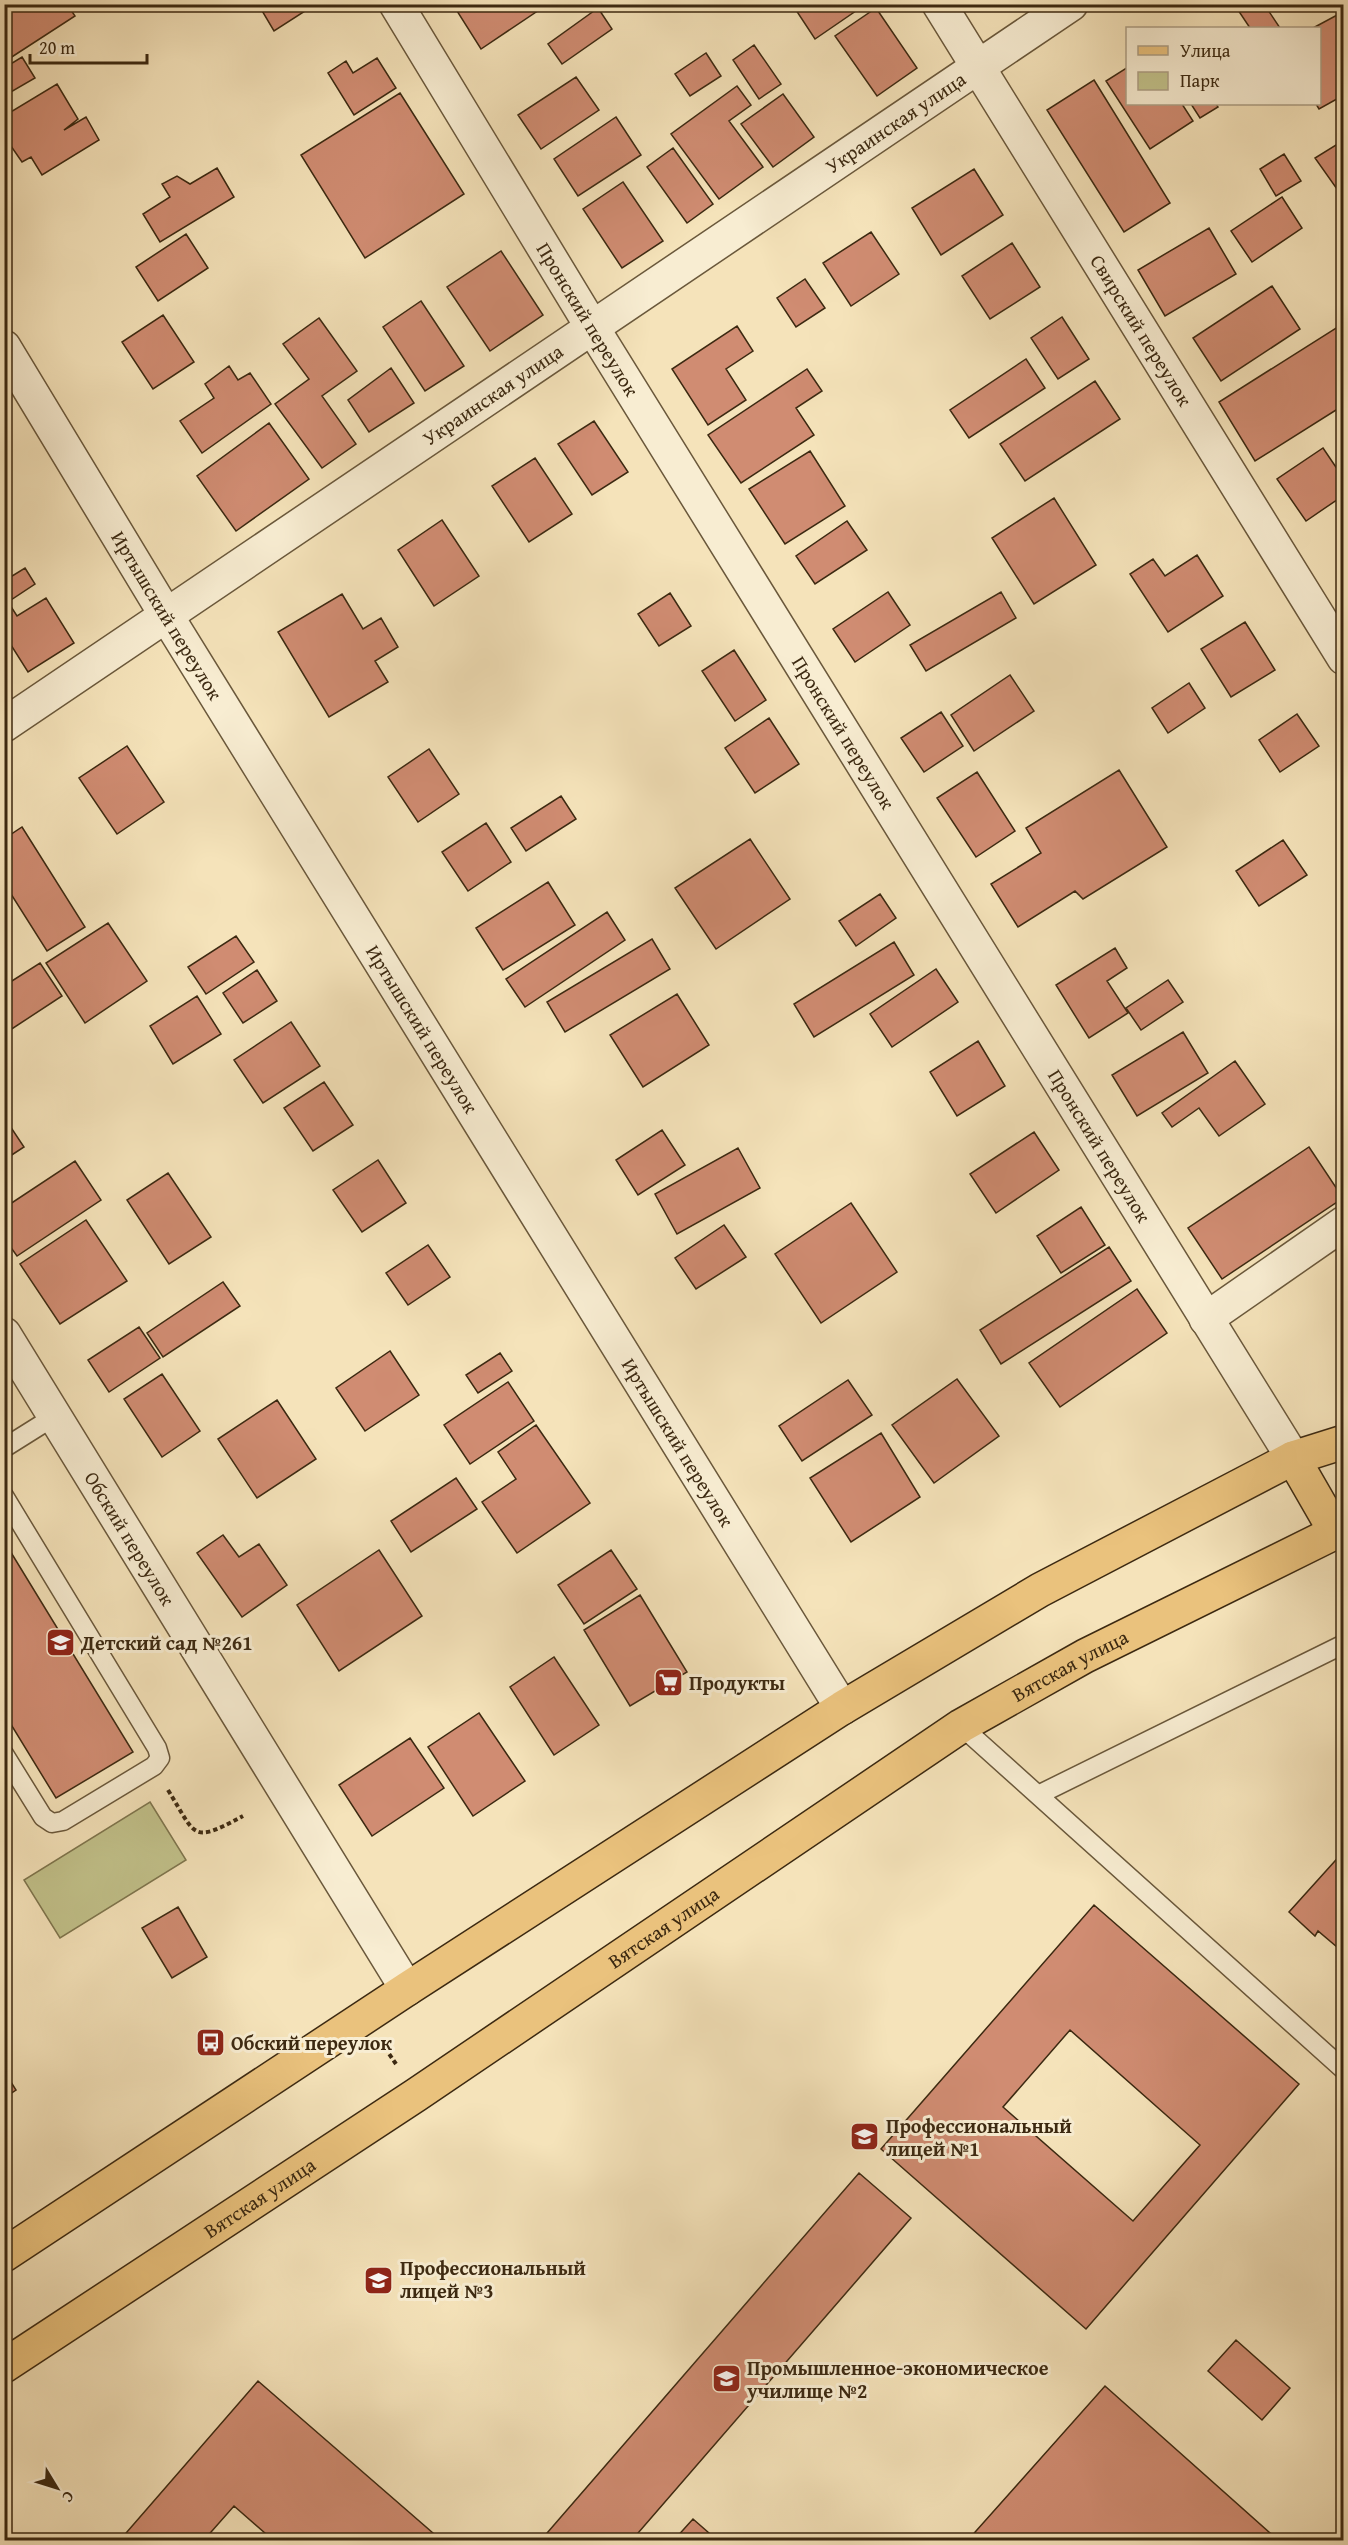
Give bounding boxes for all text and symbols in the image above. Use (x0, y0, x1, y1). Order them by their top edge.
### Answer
scale bar (30, 27, 147, 65)
legend (1126, 27, 1321, 105)
text: 20 m (39, 34, 75, 61)
text: Улица (1180, 37, 1231, 64)
street label: Украинская улица (819, 64, 972, 180)
text: Парк (1180, 67, 1220, 94)
street label: Пронский переулок (530, 237, 647, 402)
street label: Свирский переулок (1084, 249, 1200, 412)
street label: Украинская улица (417, 336, 569, 452)
street label: Иртышский переулок (104, 525, 230, 706)
street label: Пронский переулок (785, 650, 903, 815)
street label: Иртышский переулок (359, 939, 486, 1119)
street label: Пронский переулок (1041, 1063, 1159, 1228)
street label: Иртышский переулок (615, 1352, 742, 1532)
street label: Обский переулок (78, 1466, 183, 1611)
street label: Вятская улица (1006, 1622, 1133, 1709)
school or university icon: Детский сад №261 (44, 1627, 76, 1659)
place label: Детский сад №261 (80, 1628, 253, 1657)
supermarket icon: Продукты (652, 1667, 684, 1699)
place label: Продукты (689, 1668, 785, 1697)
street label: Вятская улица (602, 1879, 725, 1975)
bus stop icon: Обский переулок (194, 2027, 226, 2059)
place label: Обский переулок (231, 2028, 392, 2057)
place label: Профессиональный лицей №1 (886, 2111, 1072, 2163)
school or university icon: Профессиональный лицей №1 (849, 2121, 881, 2153)
street label: Вятская улица (198, 2150, 321, 2245)
place label: Профессиональный лицей №3 (400, 2253, 586, 2305)
school or university icon: Профессиональный лицей №3 (363, 2264, 395, 2296)
place label: Промышленное-экономическое училище №2 (746, 2353, 1049, 2405)
school or university icon: Промышленное-экономическое училище №2 (710, 2363, 742, 2395)
north arrow (27, 2458, 87, 2518)
text: С (57, 2486, 81, 2508)

